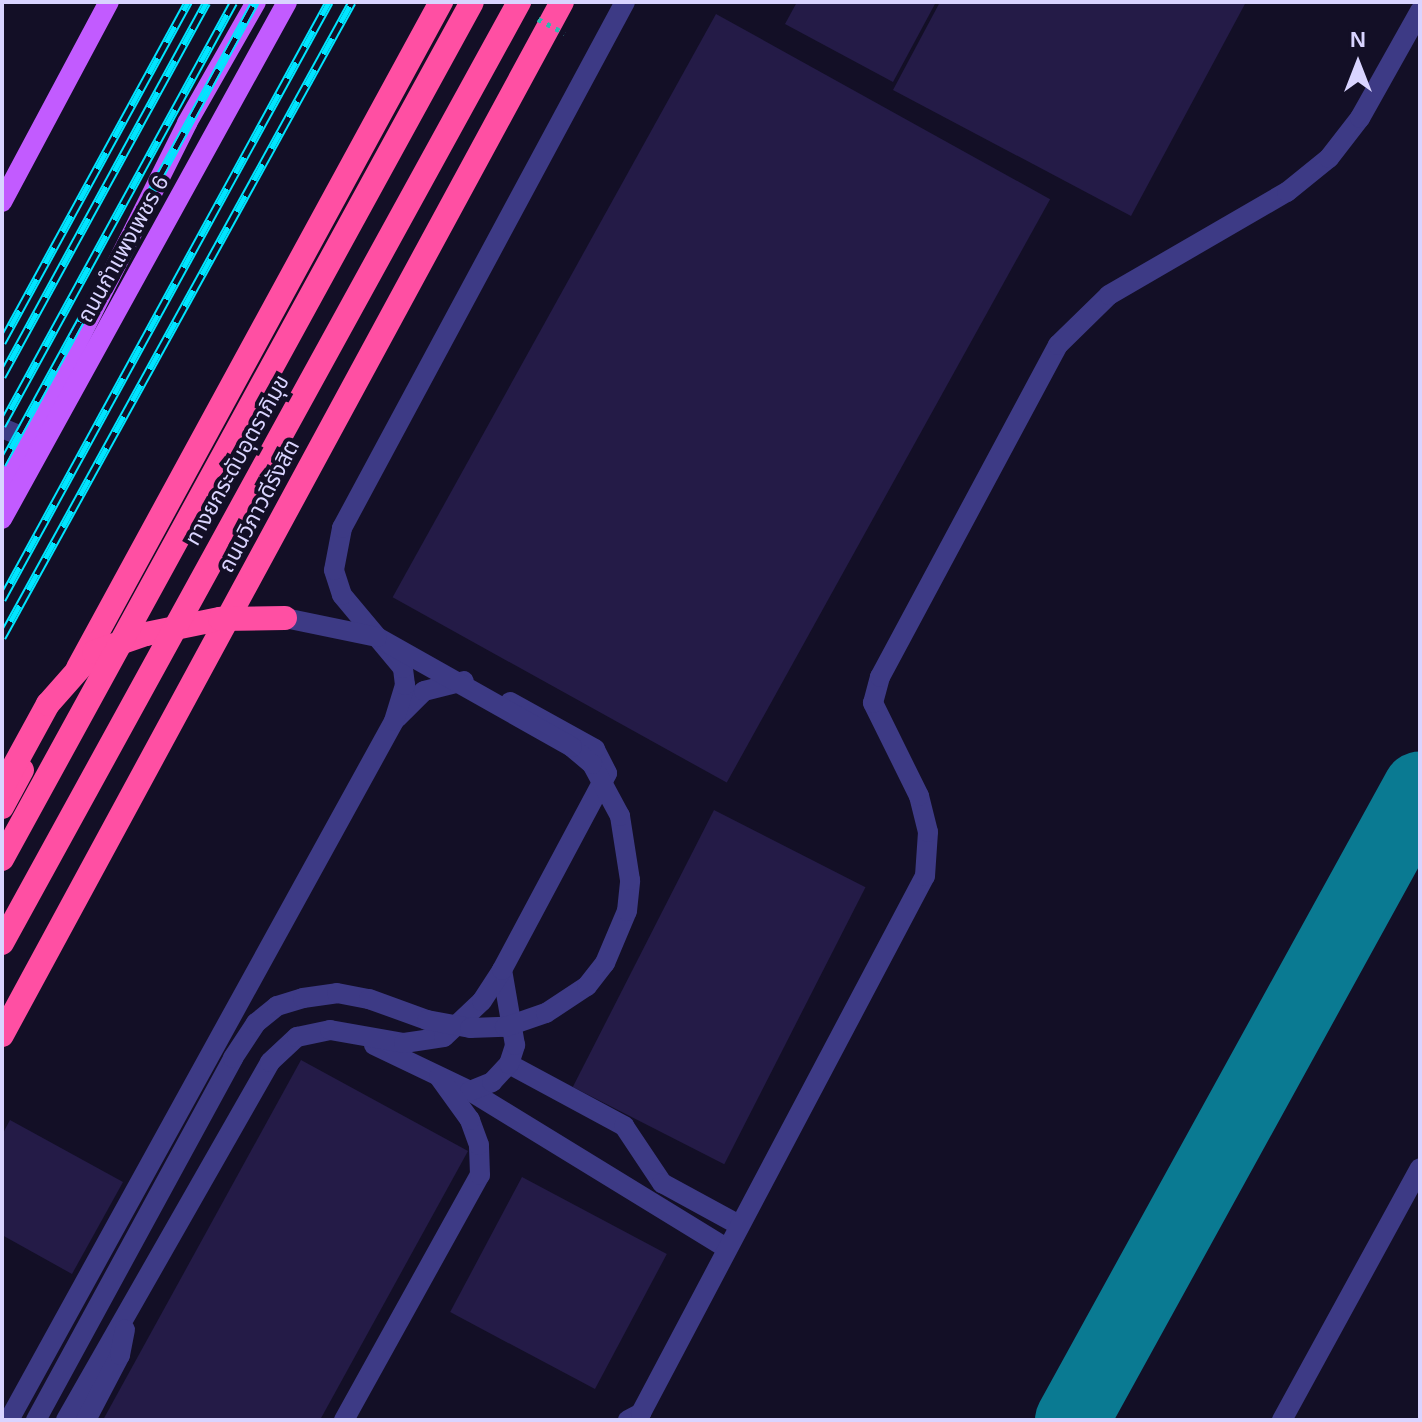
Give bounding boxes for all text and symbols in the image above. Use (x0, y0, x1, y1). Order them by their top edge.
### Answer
north arrow (1318, 24, 1398, 104)
text: N (1350, 27, 1366, 52)
street label: ถนนกำแพงเพชร 6 (72, 171, 174, 327)
street label: ทางยกระดับอุตราภิมุข (179, 370, 295, 550)
street label: ถนนวิภาวดีรังสิต (213, 435, 305, 577)

